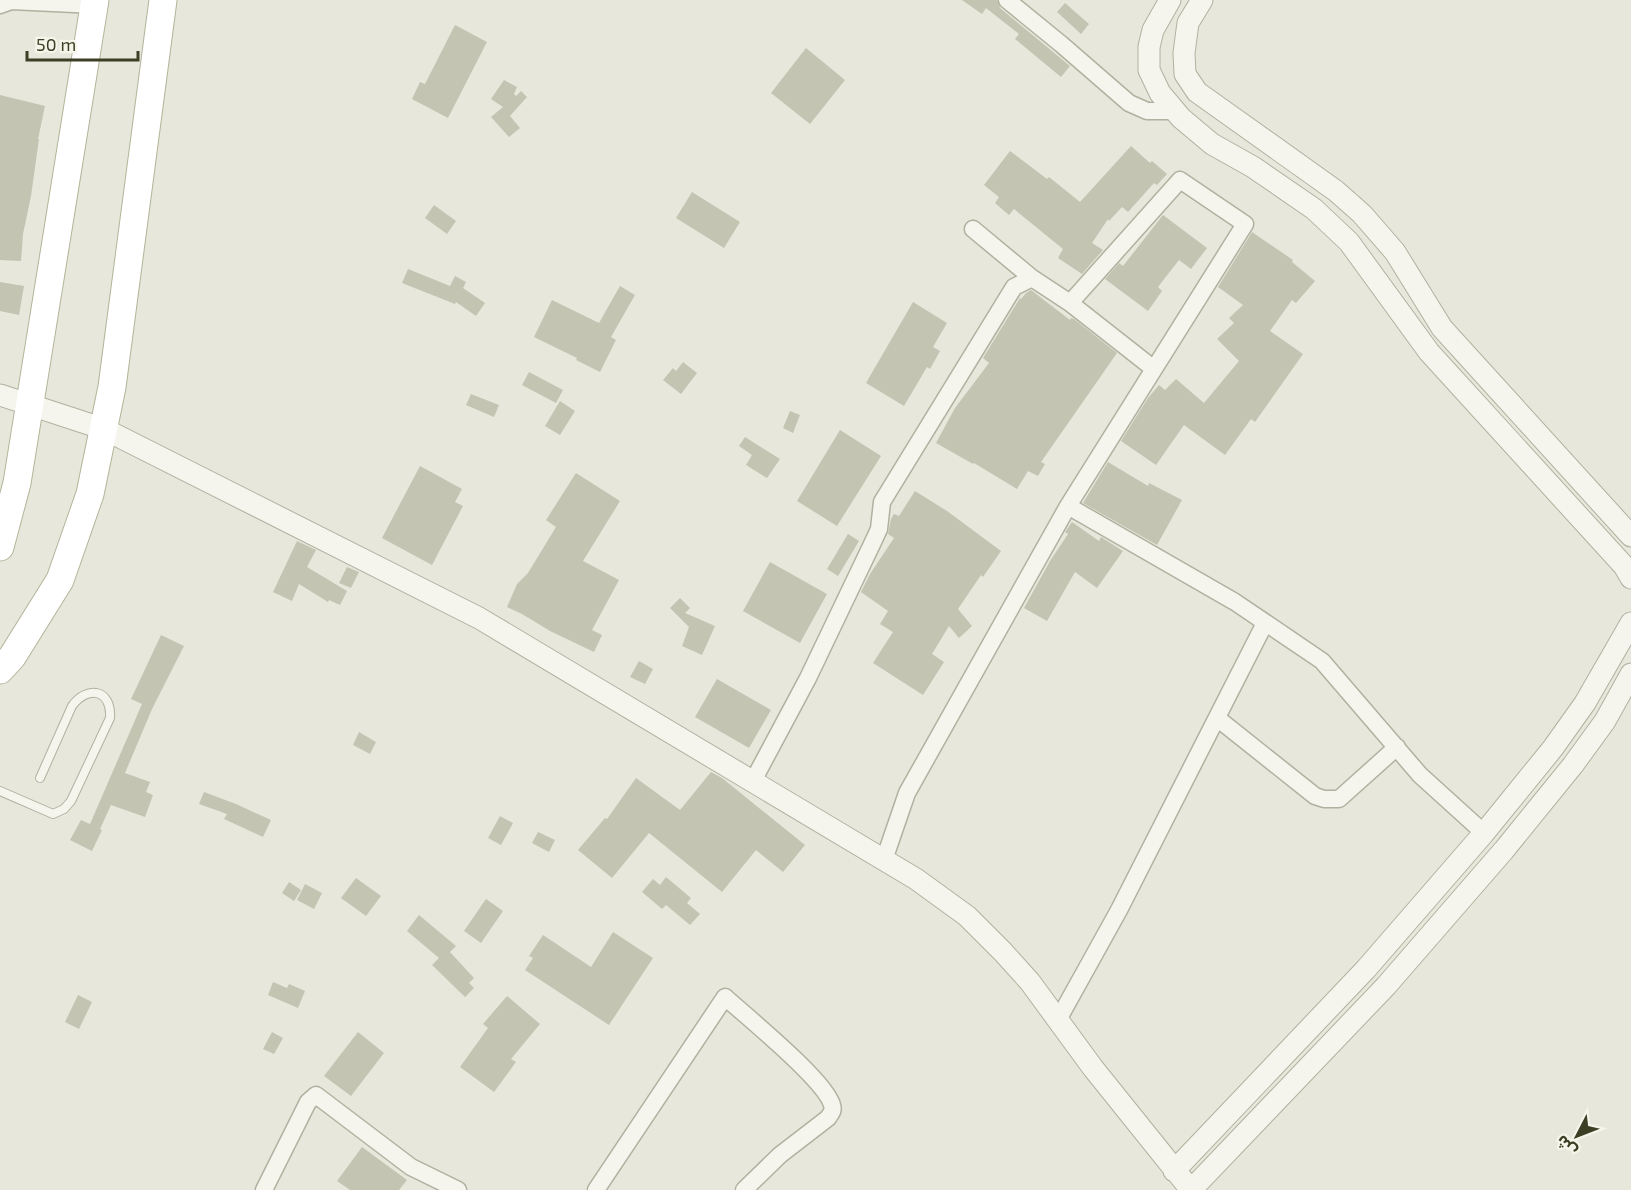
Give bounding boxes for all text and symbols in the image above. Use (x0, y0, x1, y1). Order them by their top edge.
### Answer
scale bar (27, 24, 138, 62)
text: 50 m (36, 33, 76, 55)
north arrow (1547, 1106, 1607, 1166)
text: ش (1551, 1131, 1581, 1161)

